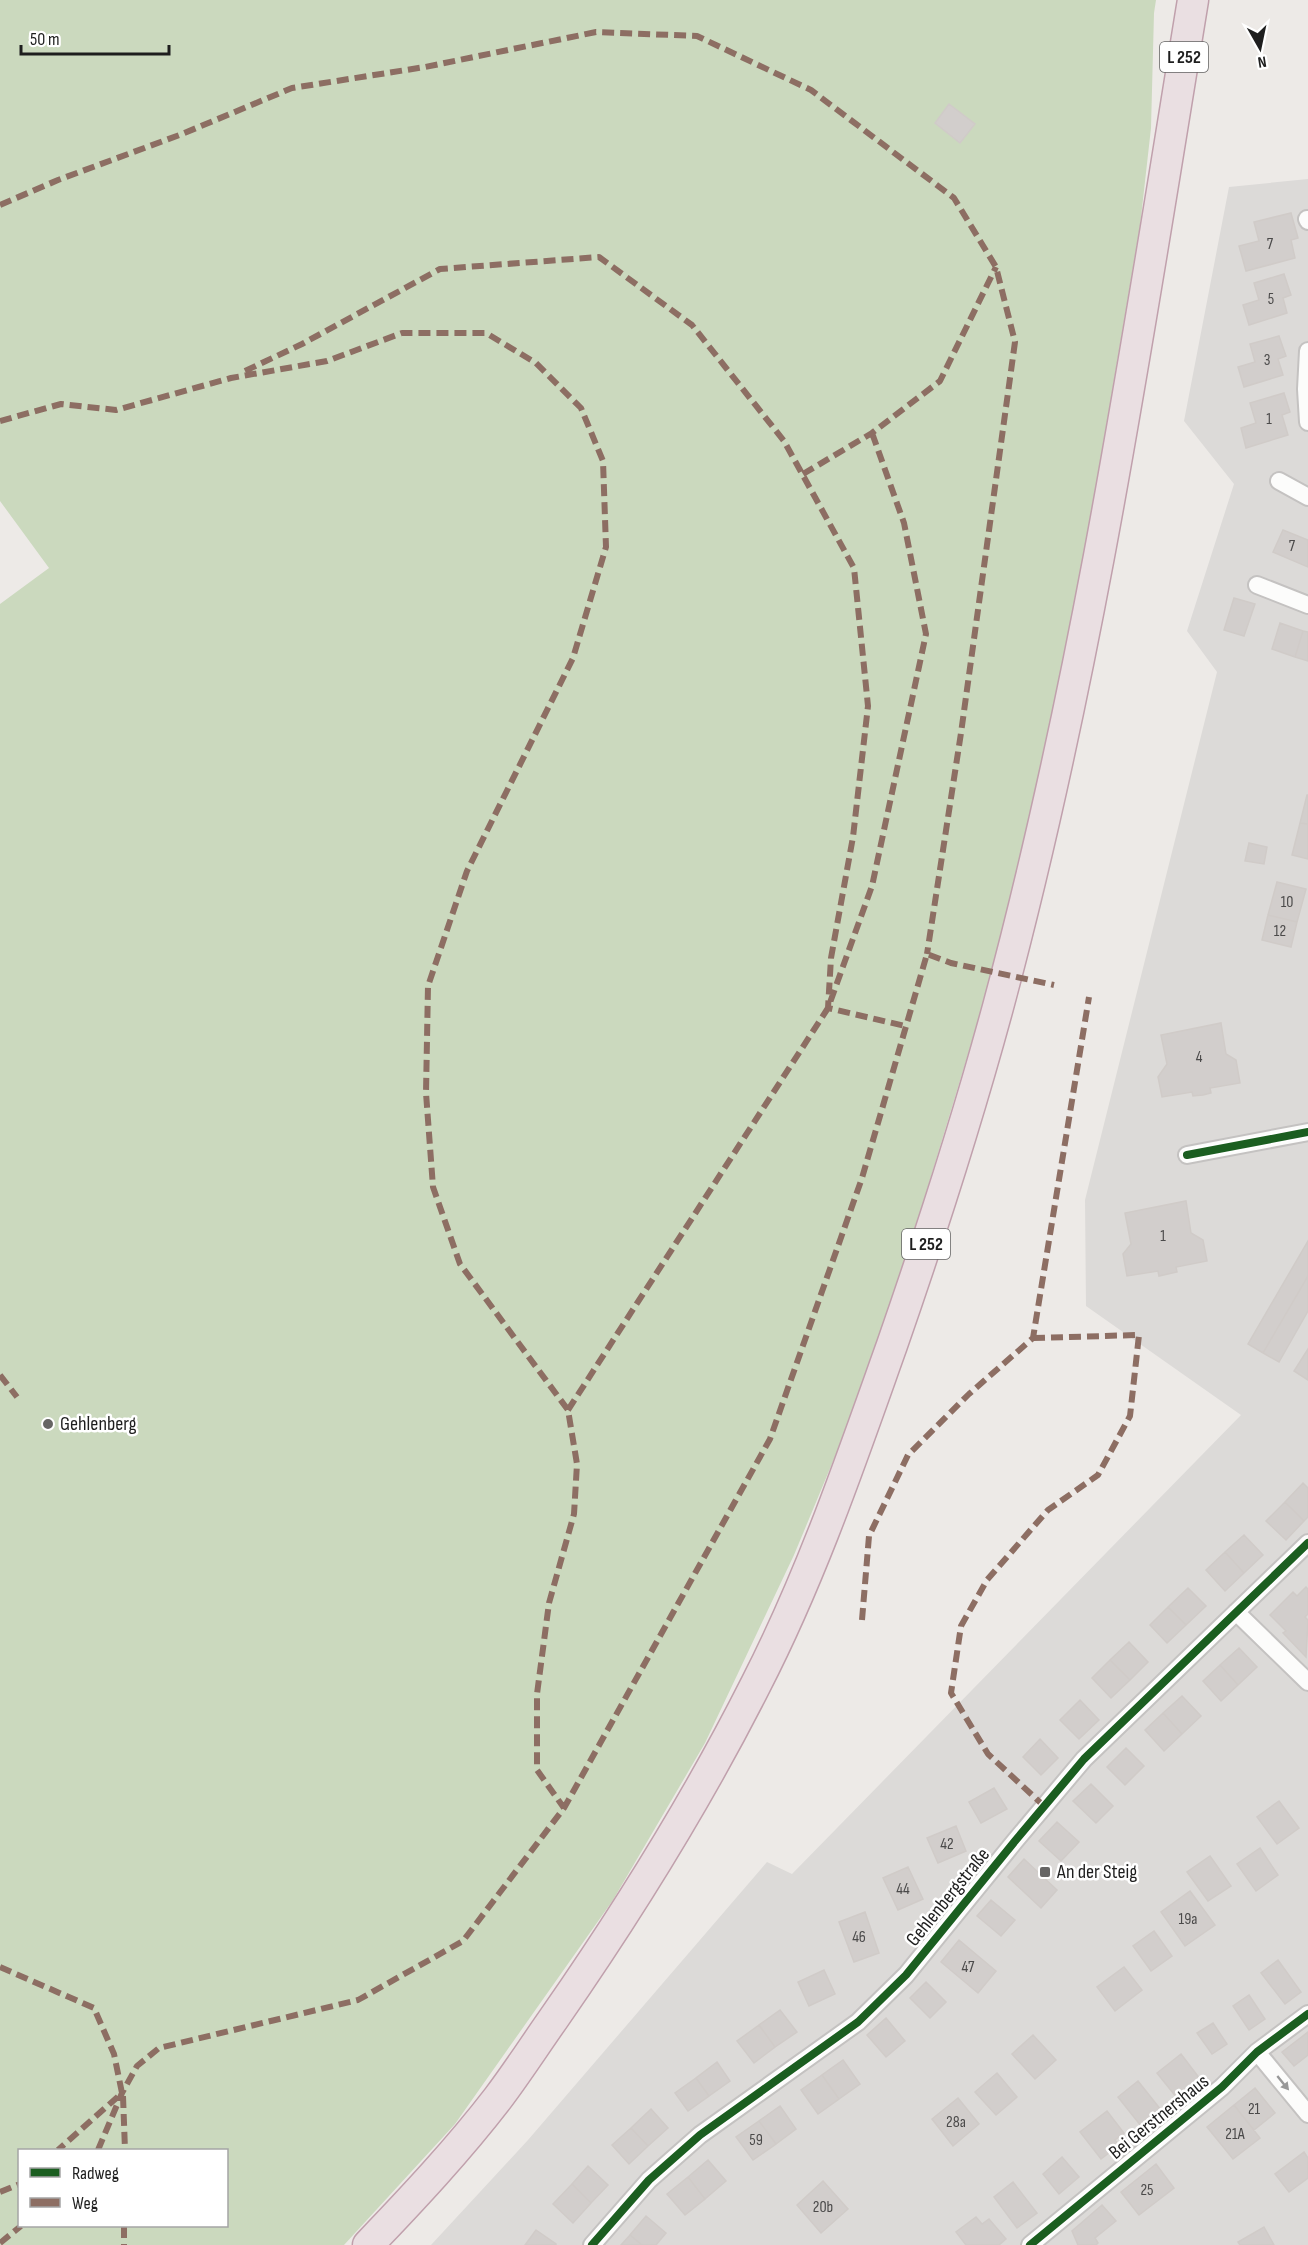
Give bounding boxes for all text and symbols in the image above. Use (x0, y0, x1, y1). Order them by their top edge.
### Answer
scale bar (21, 18, 170, 56)
north arrow (1230, 18, 1290, 78)
text: 50 m (30, 29, 60, 50)
road number: L 252 (1160, 42, 1208, 72)
text: N (1256, 51, 1268, 71)
house number: 7 (1267, 235, 1274, 254)
house number: 5 (1268, 290, 1274, 309)
house number: 3 (1264, 351, 1270, 370)
house number: 1 (1266, 410, 1272, 429)
house number: 7 (1289, 537, 1296, 556)
house number: 10 (1281, 893, 1293, 912)
house number: 12 (1274, 922, 1286, 941)
house number: 4 (1196, 1048, 1203, 1067)
house number: 1 (1160, 1227, 1166, 1246)
road number: L 252 (902, 1229, 950, 1259)
place label: Gehlenberg (60, 1412, 136, 1436)
marker: Gehlenberg (41, 1417, 55, 1431)
house number: 42 (940, 1835, 954, 1854)
street label: Gehlenbergstraße (901, 1843, 995, 1951)
place label: An der Steig (1056, 1860, 1137, 1884)
marker: An der Steig (1038, 1865, 1052, 1879)
house number: 44 (896, 1880, 910, 1899)
house number: 19a (1179, 1910, 1197, 1929)
house number: 46 (852, 1928, 866, 1947)
house number: 47 (962, 1958, 975, 1977)
street label: Bei Gerstnershaus (1104, 2069, 1214, 2165)
one-way arrow (1276, 2075, 1289, 2091)
house number: 21 (1248, 2100, 1261, 2119)
house number: 28a (946, 2113, 966, 2132)
house number: 21A (1225, 2125, 1245, 2144)
house number: 59 (749, 2131, 763, 2150)
legend (18, 2149, 228, 2227)
text: Radweg (72, 2163, 119, 2184)
house number: 25 (1140, 2181, 1154, 2200)
text: Weg (72, 2193, 98, 2214)
house number: 20b (813, 2198, 833, 2217)

